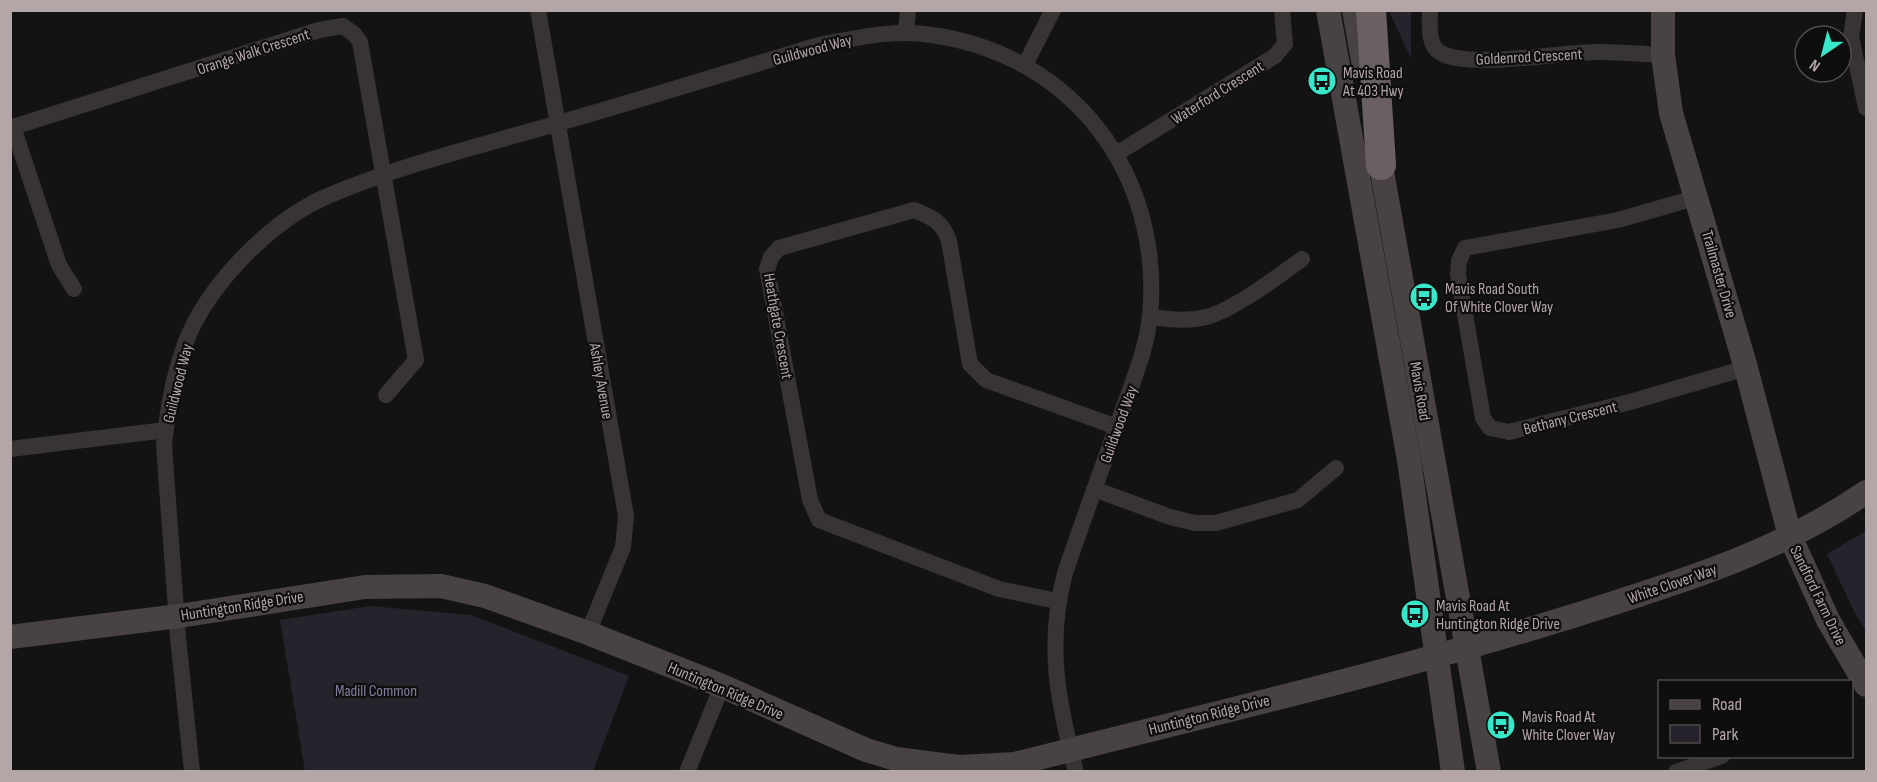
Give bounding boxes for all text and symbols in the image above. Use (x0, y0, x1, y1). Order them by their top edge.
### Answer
north arrow (1793, 24, 1853, 84)
street label: Orange Walk Crescent (195, 25, 312, 80)
street label: Guildwood Way (771, 31, 854, 70)
street label: Goldenrod Crescent (1475, 45, 1583, 70)
text: N (1806, 55, 1824, 75)
street label: Waterford Crescent (1168, 57, 1268, 129)
place label: Mavis Road At 403 Hwy (1342, 64, 1404, 101)
bus stop icon: Mavis Road At 403 Hwy (1306, 65, 1338, 97)
street label: Trailmaster Drive (1697, 228, 1740, 320)
street label: Heathgate Crescent (759, 272, 796, 381)
place label: Mavis Road South Of White Clover Way (1445, 280, 1553, 317)
bus stop icon: Mavis Road South Of White Clover Way (1408, 281, 1440, 313)
street label: Ashley Avenue (584, 341, 617, 421)
street label: Guildwood Way (159, 342, 197, 425)
street label: Mavis Road (1405, 360, 1434, 422)
street label: Guildwood Way (1097, 383, 1142, 466)
street label: Bethany Crescent (1522, 398, 1619, 439)
street label: Sandford Farm Drive (1785, 543, 1850, 648)
street label: White Clover Way (1625, 560, 1720, 609)
street label: Huntington Ridge Drive (180, 587, 305, 626)
place label: Mavis Road At Huntington Ridge Drive (1436, 597, 1560, 634)
bus stop icon: Mavis Road At Huntington Ridge Drive (1399, 598, 1431, 630)
street label: Huntington Ridge Drive (665, 658, 786, 724)
legend (1658, 680, 1853, 758)
park label: Madill Common (335, 682, 417, 701)
street label: Huntington Ridge Drive (1147, 691, 1272, 740)
text: Road (1712, 694, 1742, 715)
place label: Mavis Road At White Clover Way (1522, 708, 1615, 745)
bus stop icon: Mavis Road At White Clover Way (1485, 709, 1517, 741)
text: Park (1712, 724, 1738, 745)

